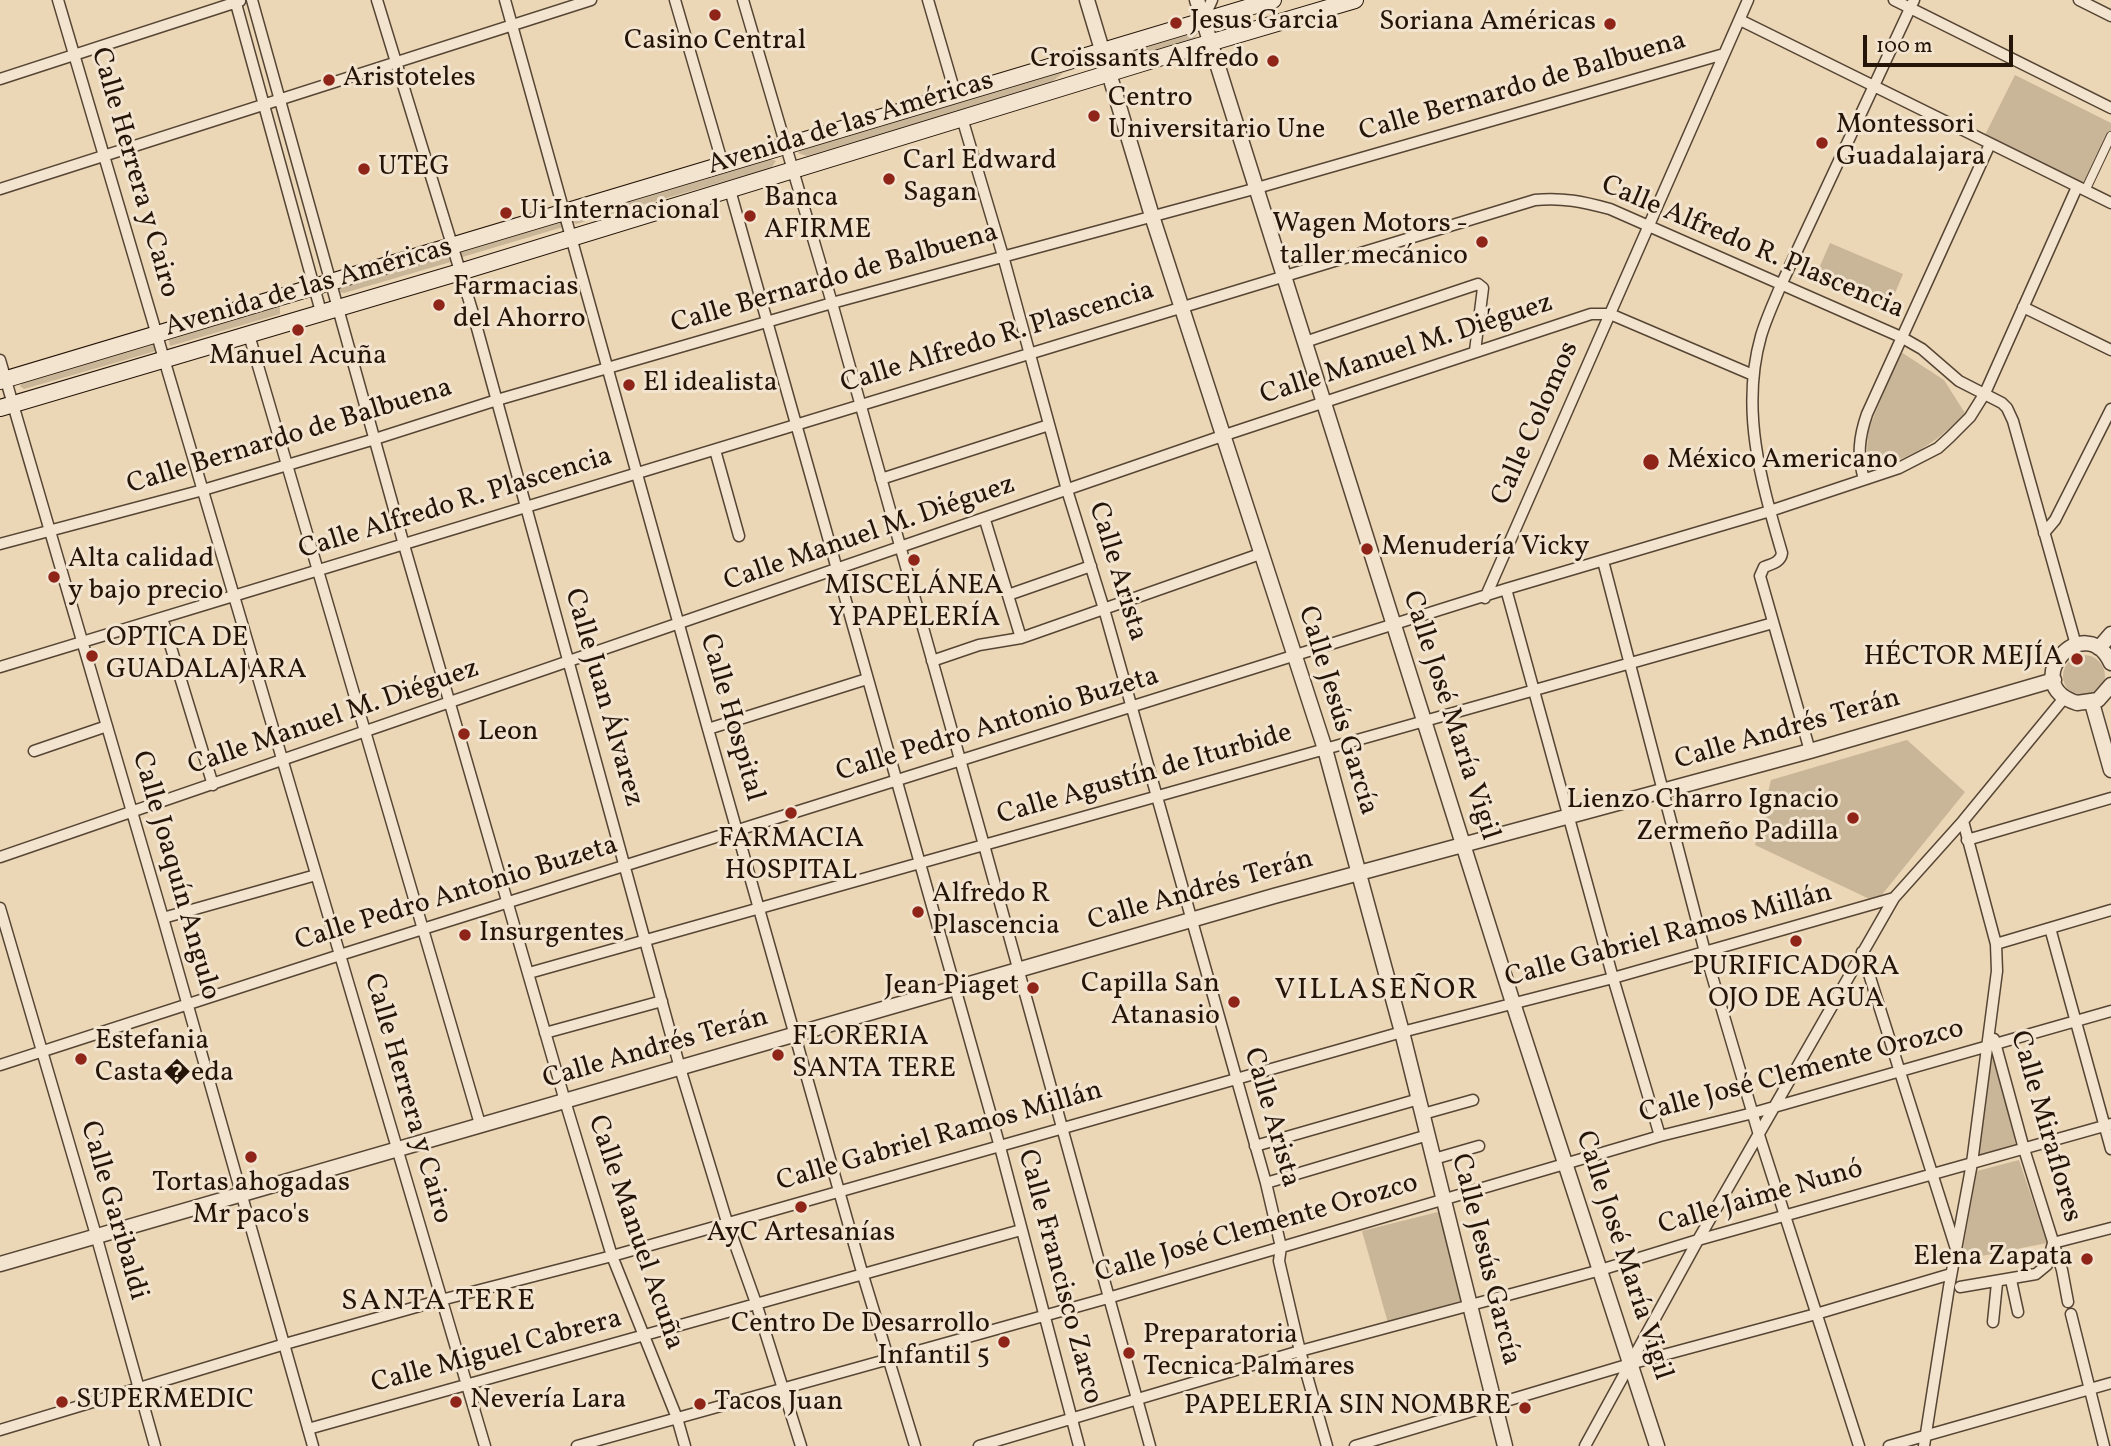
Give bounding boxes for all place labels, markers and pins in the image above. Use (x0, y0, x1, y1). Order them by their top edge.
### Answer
place label: Jesus Garcia (1190, 6, 1339, 40)
marker: Casino Central (707, 7, 723, 23)
place label: Soriana Américas (1379, 7, 1596, 41)
marker: Jesus Garcia (1168, 15, 1184, 31)
marker: Soriana Américas (1602, 16, 1618, 32)
place label: Casino Central (624, 26, 806, 60)
place label: Croissants Alfredo (1030, 44, 1259, 78)
marker: Croissants Alfredo (1265, 53, 1281, 69)
place label: Aristoteles (343, 63, 476, 97)
marker: Aristoteles (321, 72, 337, 88)
place label: Centro Universitario Une (1108, 83, 1325, 149)
marker: Centro Universitario Une (1086, 108, 1102, 124)
place label: Montessori Guadalajara (1836, 110, 1986, 176)
marker: Montessori Guadalajara (1814, 135, 1830, 151)
place label: Carl Edward Sagan (903, 146, 1057, 212)
place label: UTEG (378, 152, 450, 186)
marker: UTEG (356, 161, 372, 177)
marker: Carl Edward Sagan (881, 171, 897, 187)
place label: Banca AFIRME (764, 183, 871, 249)
place label: Ui Internacional (520, 196, 720, 230)
marker: Ui Internacional (498, 205, 514, 221)
marker: Banca AFIRME (742, 208, 758, 224)
place label: Wagen Motors - taller mecánico (1272, 209, 1468, 275)
marker: Wagen Motors - taller mecánico (1474, 234, 1490, 250)
place label: Farmacias del Ahorro (453, 272, 586, 338)
marker: Farmacias del Ahorro (431, 297, 447, 313)
marker: Manuel Acuña (290, 322, 306, 338)
place label: Manuel Acuña (209, 341, 387, 375)
place label: El idealista (643, 368, 778, 402)
marker: El idealista (621, 377, 637, 393)
place label: México Americano (1667, 445, 1898, 479)
marker: México Americano (1641, 452, 1661, 472)
place label: Menudería Vicky (1381, 532, 1590, 566)
marker: Menudería Vicky (1359, 541, 1375, 557)
place label: Alta calidad y bajo precio (68, 544, 223, 610)
marker: MISCELÁNEA Y PAPELERÍA (906, 552, 922, 568)
marker: Alta calidad y bajo precio (46, 569, 62, 585)
place label: MISCELÁNEA Y PAPELERÍA (825, 571, 1003, 637)
place label: OPTICA DE GUADALAJARA (106, 623, 307, 689)
place label: HÉCTOR MEJÍA (1864, 642, 2063, 676)
marker: OPTICA DE GUADALAJARA (84, 648, 100, 664)
marker: HÉCTOR MEJÍA (2069, 651, 2085, 667)
place label: Leon (478, 717, 539, 751)
marker: Leon (456, 726, 472, 742)
place label: Lienzo Charro Ignacio Zermeño Padilla (1567, 785, 1839, 851)
marker: FARMACIA HOSPITAL (783, 805, 799, 821)
marker: Lienzo Charro Ignacio Zermeño Padilla (1845, 810, 1861, 826)
place label: FARMACIA HOSPITAL (718, 824, 864, 890)
place label: Alfredo R Plascencia (932, 879, 1060, 945)
marker: Alfredo R Plascencia (910, 904, 926, 920)
place label: Insurgentes (479, 918, 624, 952)
marker: Insurgentes (457, 927, 473, 943)
marker: PURIFICADORA OJO DE AGUA (1788, 933, 1804, 949)
place label: PURIFICADORA OJO DE AGUA (1692, 952, 1900, 1018)
place label: Capilla San Atanasio (1081, 969, 1220, 1035)
place label: Jean Piaget (884, 971, 1019, 1005)
marker: Jean Piaget (1025, 980, 1041, 996)
marker: Capilla San Atanasio (1226, 994, 1242, 1010)
place label: FLORERIA SANTA TERE (792, 1022, 956, 1088)
place label: Estefania Casta�eda (95, 1026, 234, 1092)
marker: FLORERIA SANTA TERE (770, 1047, 786, 1063)
marker: Estefania Casta�eda (73, 1051, 89, 1067)
marker: Tortas ahogadas Mr paco's (243, 1149, 259, 1165)
place label: Tortas ahogadas Mr paco's (152, 1168, 350, 1234)
marker: AyC Artesanías (793, 1199, 809, 1215)
place label: AyC Artesanías (707, 1218, 895, 1252)
place label: Elena Zapata (1913, 1242, 2073, 1276)
marker: Elena Zapata (2079, 1251, 2095, 1267)
place label: Centro De Desarrollo Infantil 5 (731, 1309, 990, 1375)
place label: Preparatoria Tecnica Palmares (1143, 1320, 1355, 1386)
marker: Centro De Desarrollo Infantil 5 (996, 1334, 1012, 1350)
marker: Preparatoria Tecnica Palmares (1121, 1345, 1137, 1361)
place label: SUPERMEDIC (76, 1385, 254, 1419)
place label: Nevería Lara (470, 1385, 627, 1419)
place label: Tacos Juan (714, 1387, 843, 1421)
place label: PAPELERIA SIN NOMBRE (1184, 1391, 1511, 1425)
marker: SUPERMEDIC (54, 1394, 70, 1410)
marker: Nevería Lara (448, 1394, 464, 1410)
marker: Tacos Juan (692, 1396, 708, 1412)
marker: PAPELERIA SIN NOMBRE (1517, 1400, 1533, 1416)

